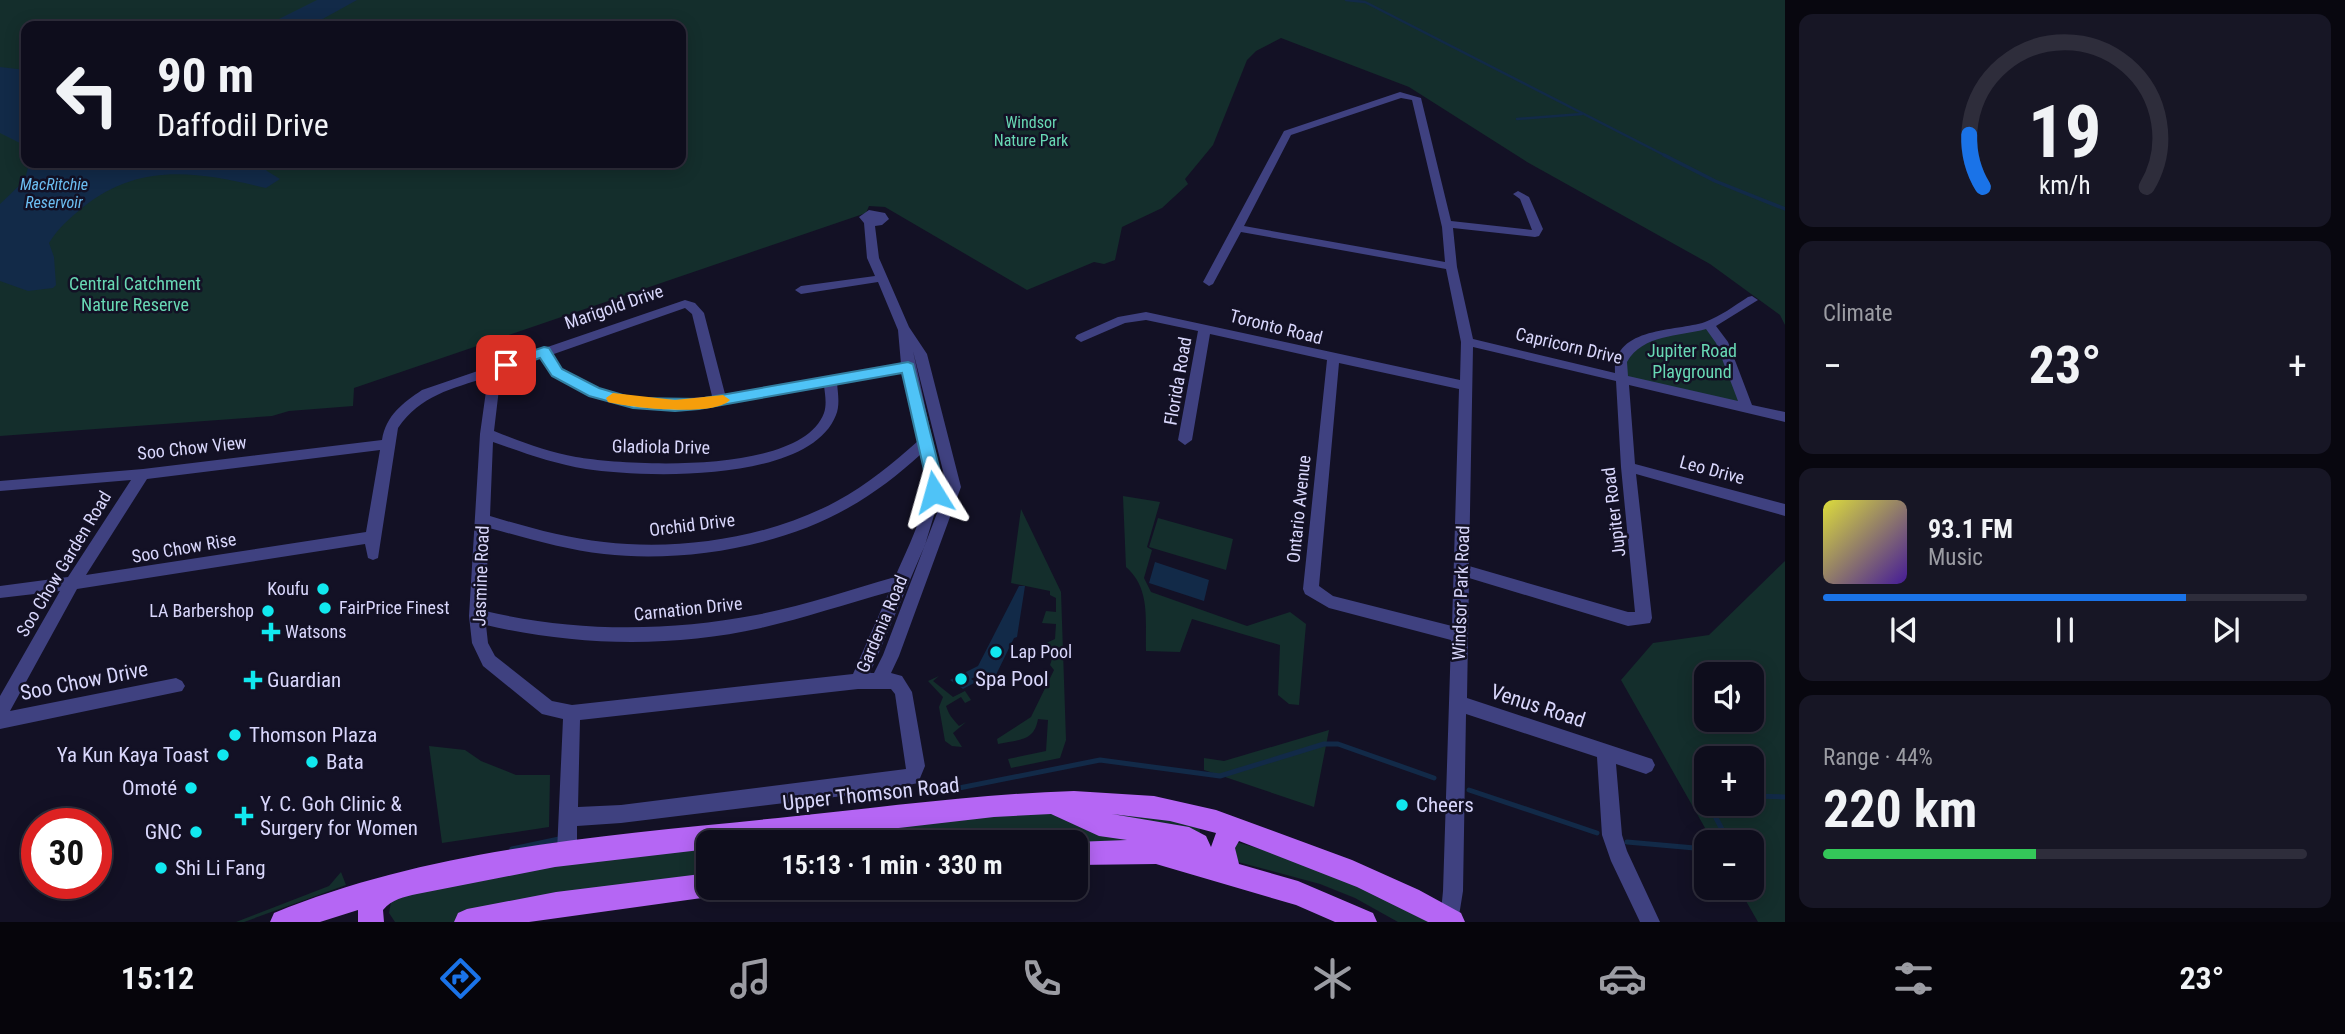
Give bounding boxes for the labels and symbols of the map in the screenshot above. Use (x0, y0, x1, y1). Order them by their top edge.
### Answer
park label: Windsor Nature Park (994, 113, 1069, 150)
water label: MacRitchie Reservoir (20, 175, 88, 212)
park label: Central Catchment Nature Reserve (69, 273, 201, 315)
street label: Marigold Drive (562, 280, 666, 333)
street label: Toronto Road (1227, 305, 1325, 348)
street label: Capricorn Drive (1514, 323, 1625, 368)
pin (476, 335, 536, 395)
street label: Florida Road (1159, 335, 1196, 427)
park label: Jupiter Road Playground (1647, 340, 1737, 382)
street label: Soo Chow View (136, 431, 248, 464)
street label: Gladiola Drive (612, 435, 710, 458)
street label: Leo Drive (1677, 451, 1747, 488)
street label: Ontario Avenue (1282, 454, 1315, 564)
position arrow (897, 455, 971, 529)
street label: Jupiter Road (1598, 466, 1629, 558)
street label: Soo Chow Garden Road (12, 487, 115, 640)
street label: Orchid Drive (648, 509, 736, 540)
street label: Jasmine Road (468, 525, 493, 627)
street label: Windsor Park Road (1448, 525, 1473, 661)
street label: Soo Chow Rise (130, 528, 238, 567)
street label: Gardenia Road (852, 572, 911, 676)
place label: Koufu (267, 578, 309, 599)
marker: Koufu (315, 581, 331, 597)
street label: Carnation Drive (633, 592, 743, 625)
place label: FairPrice Finest (339, 597, 450, 618)
place label: LA Barbershop (149, 600, 254, 621)
marker: FairPrice Finest (317, 600, 333, 616)
marker: LA Barbershop (260, 603, 276, 619)
place label: Watsons (285, 621, 347, 642)
marker: Watsons (263, 624, 279, 640)
place label: Lap Pool (1010, 641, 1072, 662)
marker: Lap Pool (988, 644, 1004, 660)
street label: Soo Chow Drive (18, 657, 150, 705)
place label: Spa Pool (975, 667, 1049, 691)
place label: Guardian (267, 668, 341, 692)
marker: Spa Pool (953, 671, 969, 687)
marker: Guardian (245, 672, 261, 688)
street label: Venus Road (1488, 679, 1588, 733)
place label: Thomson Plaza (249, 723, 377, 747)
marker: Thomson Plaza (227, 727, 243, 743)
place label: Ya Kun Kaya Toast (57, 743, 209, 767)
marker: Ya Kun Kaya Toast (215, 747, 231, 763)
place label: Bata (326, 750, 364, 774)
marker: Bata (304, 754, 320, 770)
street label: Upper Thomson Road (781, 773, 961, 815)
place label: Omoté (122, 776, 177, 800)
marker: Omoté (183, 780, 199, 796)
place label: Y. C. Goh Clinic & Surgery for Women (260, 792, 418, 840)
place label: Cheers (1416, 793, 1474, 817)
marker: Cheers (1394, 797, 1410, 813)
marker: Y. C. Goh Clinic & Surgery for Women (234, 806, 254, 826)
speed limit sign: 30 (21, 808, 112, 899)
place label: GNC (145, 820, 182, 844)
marker: GNC (188, 824, 204, 840)
place label: Shi Li Fang (175, 856, 266, 880)
marker: Shi Li Fang (153, 860, 169, 876)

